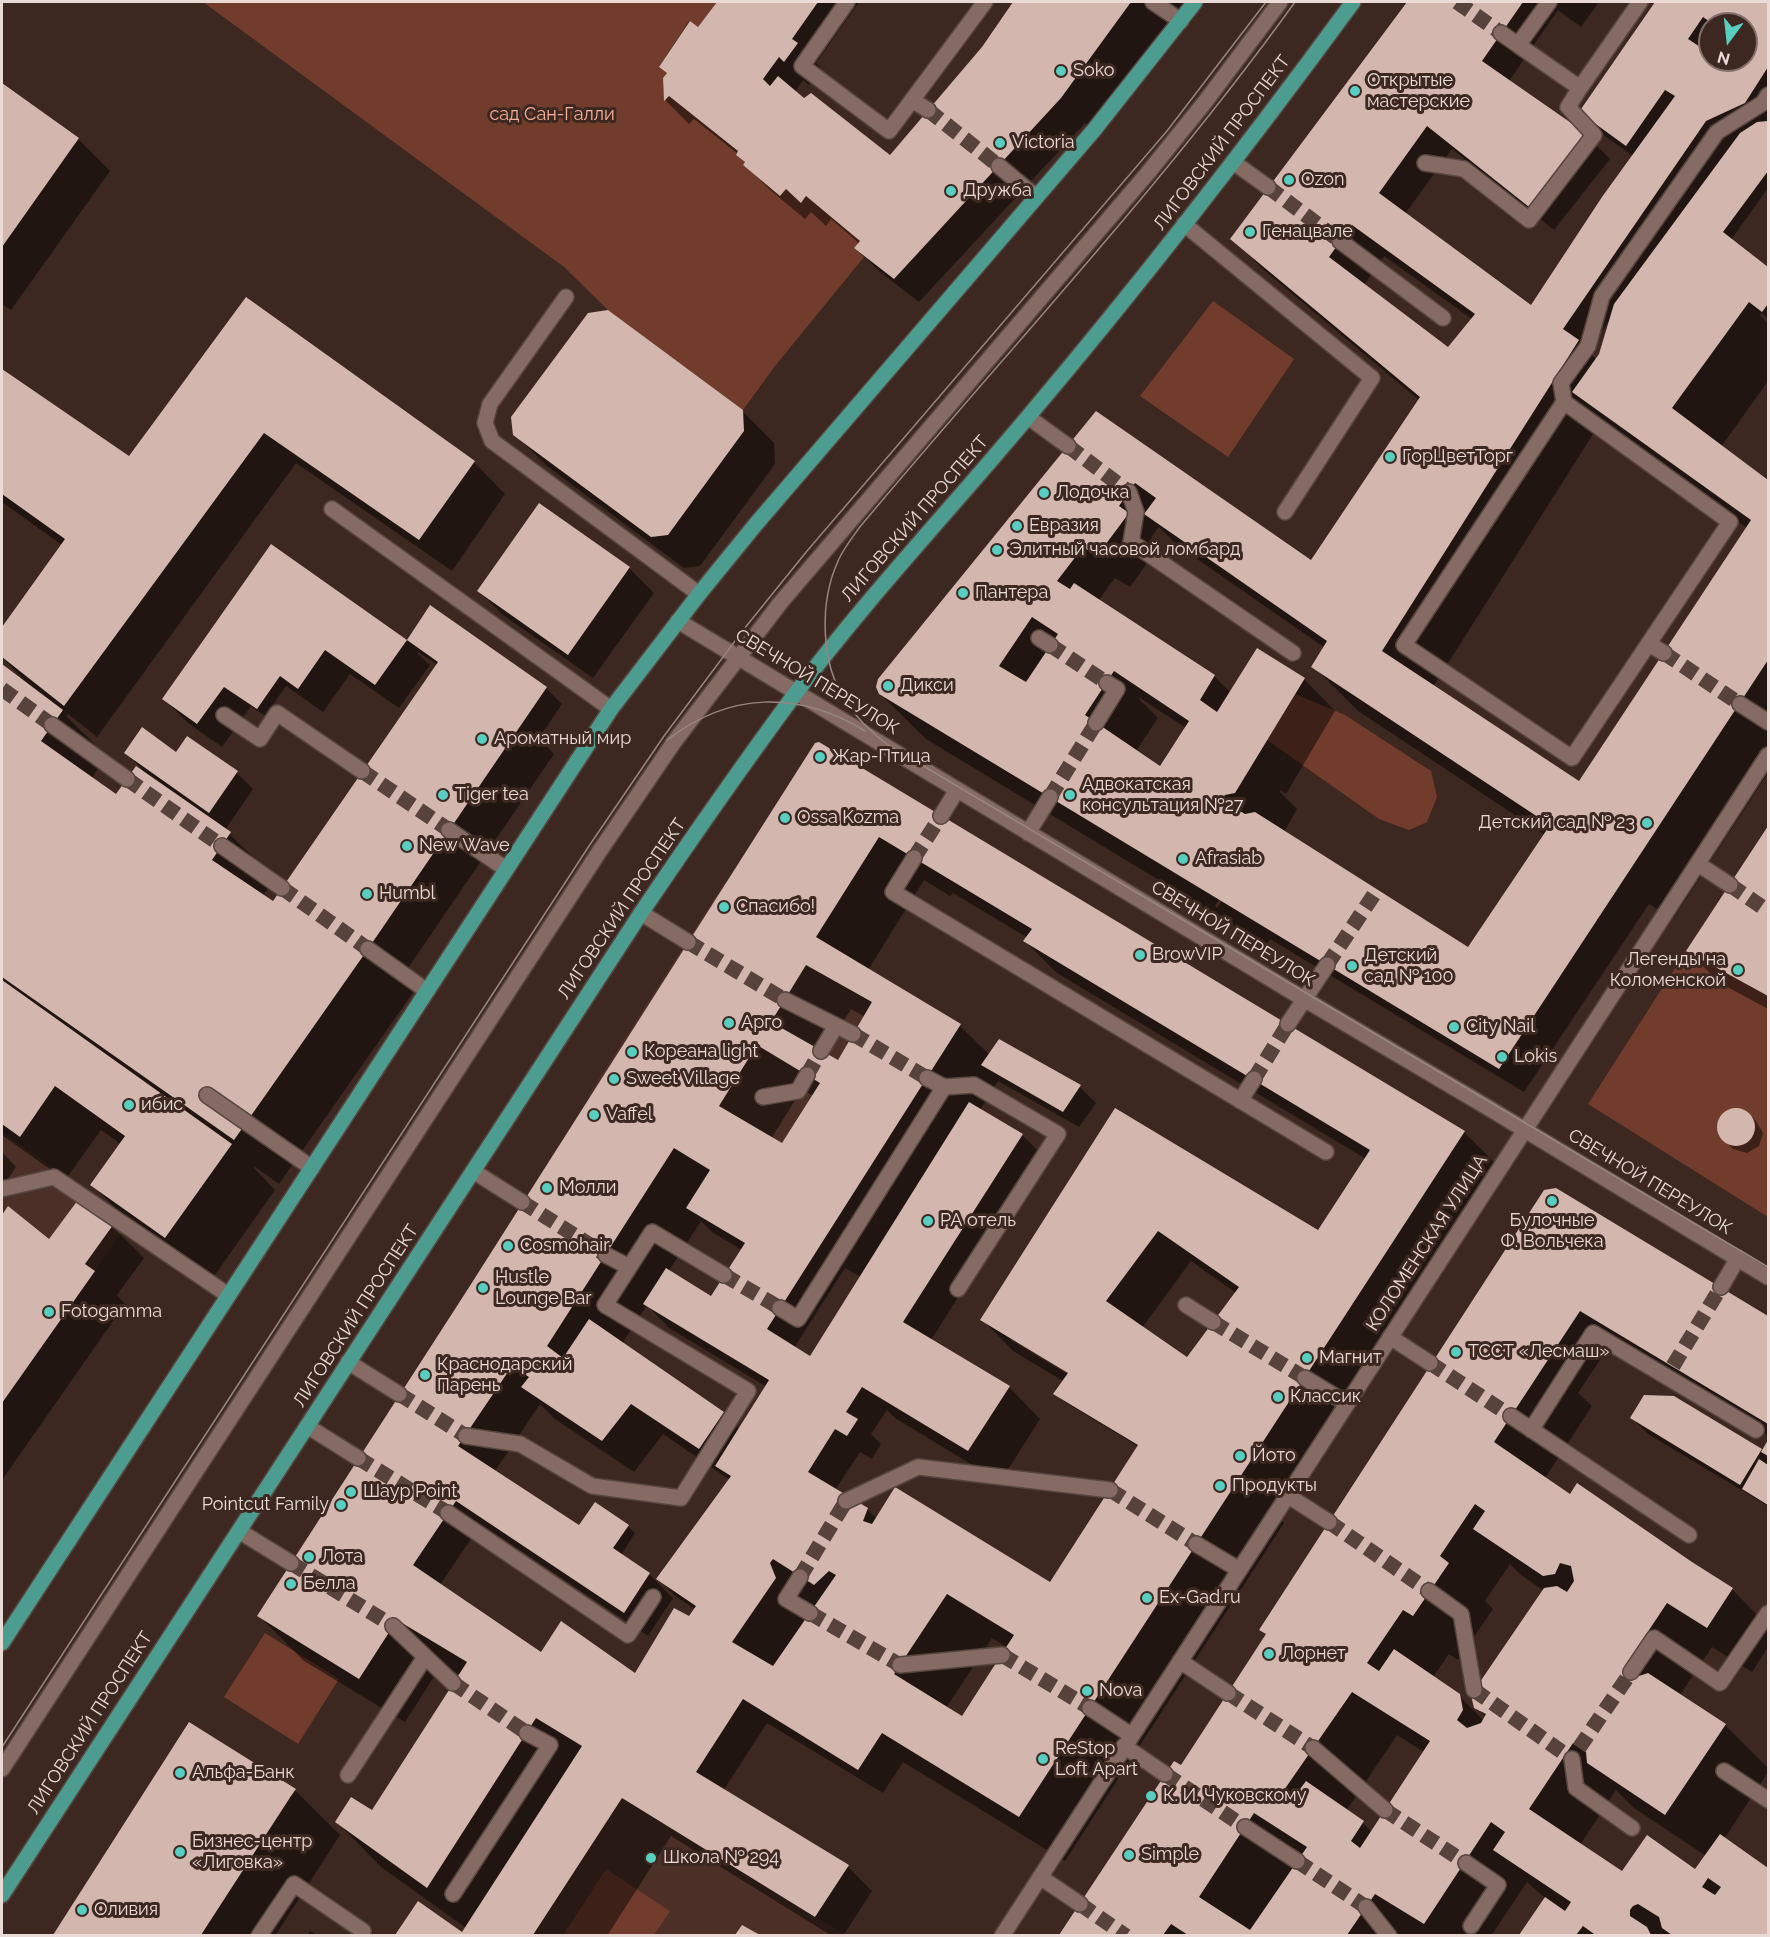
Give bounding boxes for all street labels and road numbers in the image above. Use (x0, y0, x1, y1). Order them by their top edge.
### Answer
street label: ЛИГОВСКИЙ ПРОСПЕКТ (1149, 51, 1295, 235)
street label: ЛИГОВСКИЙ ПРОСПЕКТ (837, 431, 993, 607)
street label: СВЕЧНОЙ ПЕРЕУЛОК (731, 625, 903, 739)
street label: ЛИГОВСКИЙ ПРОСПЕКТ (553, 815, 691, 1003)
street label: СВЕЧНОЙ ПЕРЕУЛОК (1147, 877, 1319, 991)
street label: СВЕЧНОЙ ПЕРЕУЛОК (1564, 1125, 1736, 1239)
street label: КОЛОМЕНСКАЯ УЛИЦА (1362, 1151, 1492, 1335)
street label: ЛИГОВСКИЙ ПРОСПЕКТ (289, 1221, 423, 1411)
street label: ЛИГОВСКИЙ ПРОСПЕКТ (23, 1628, 157, 1818)

